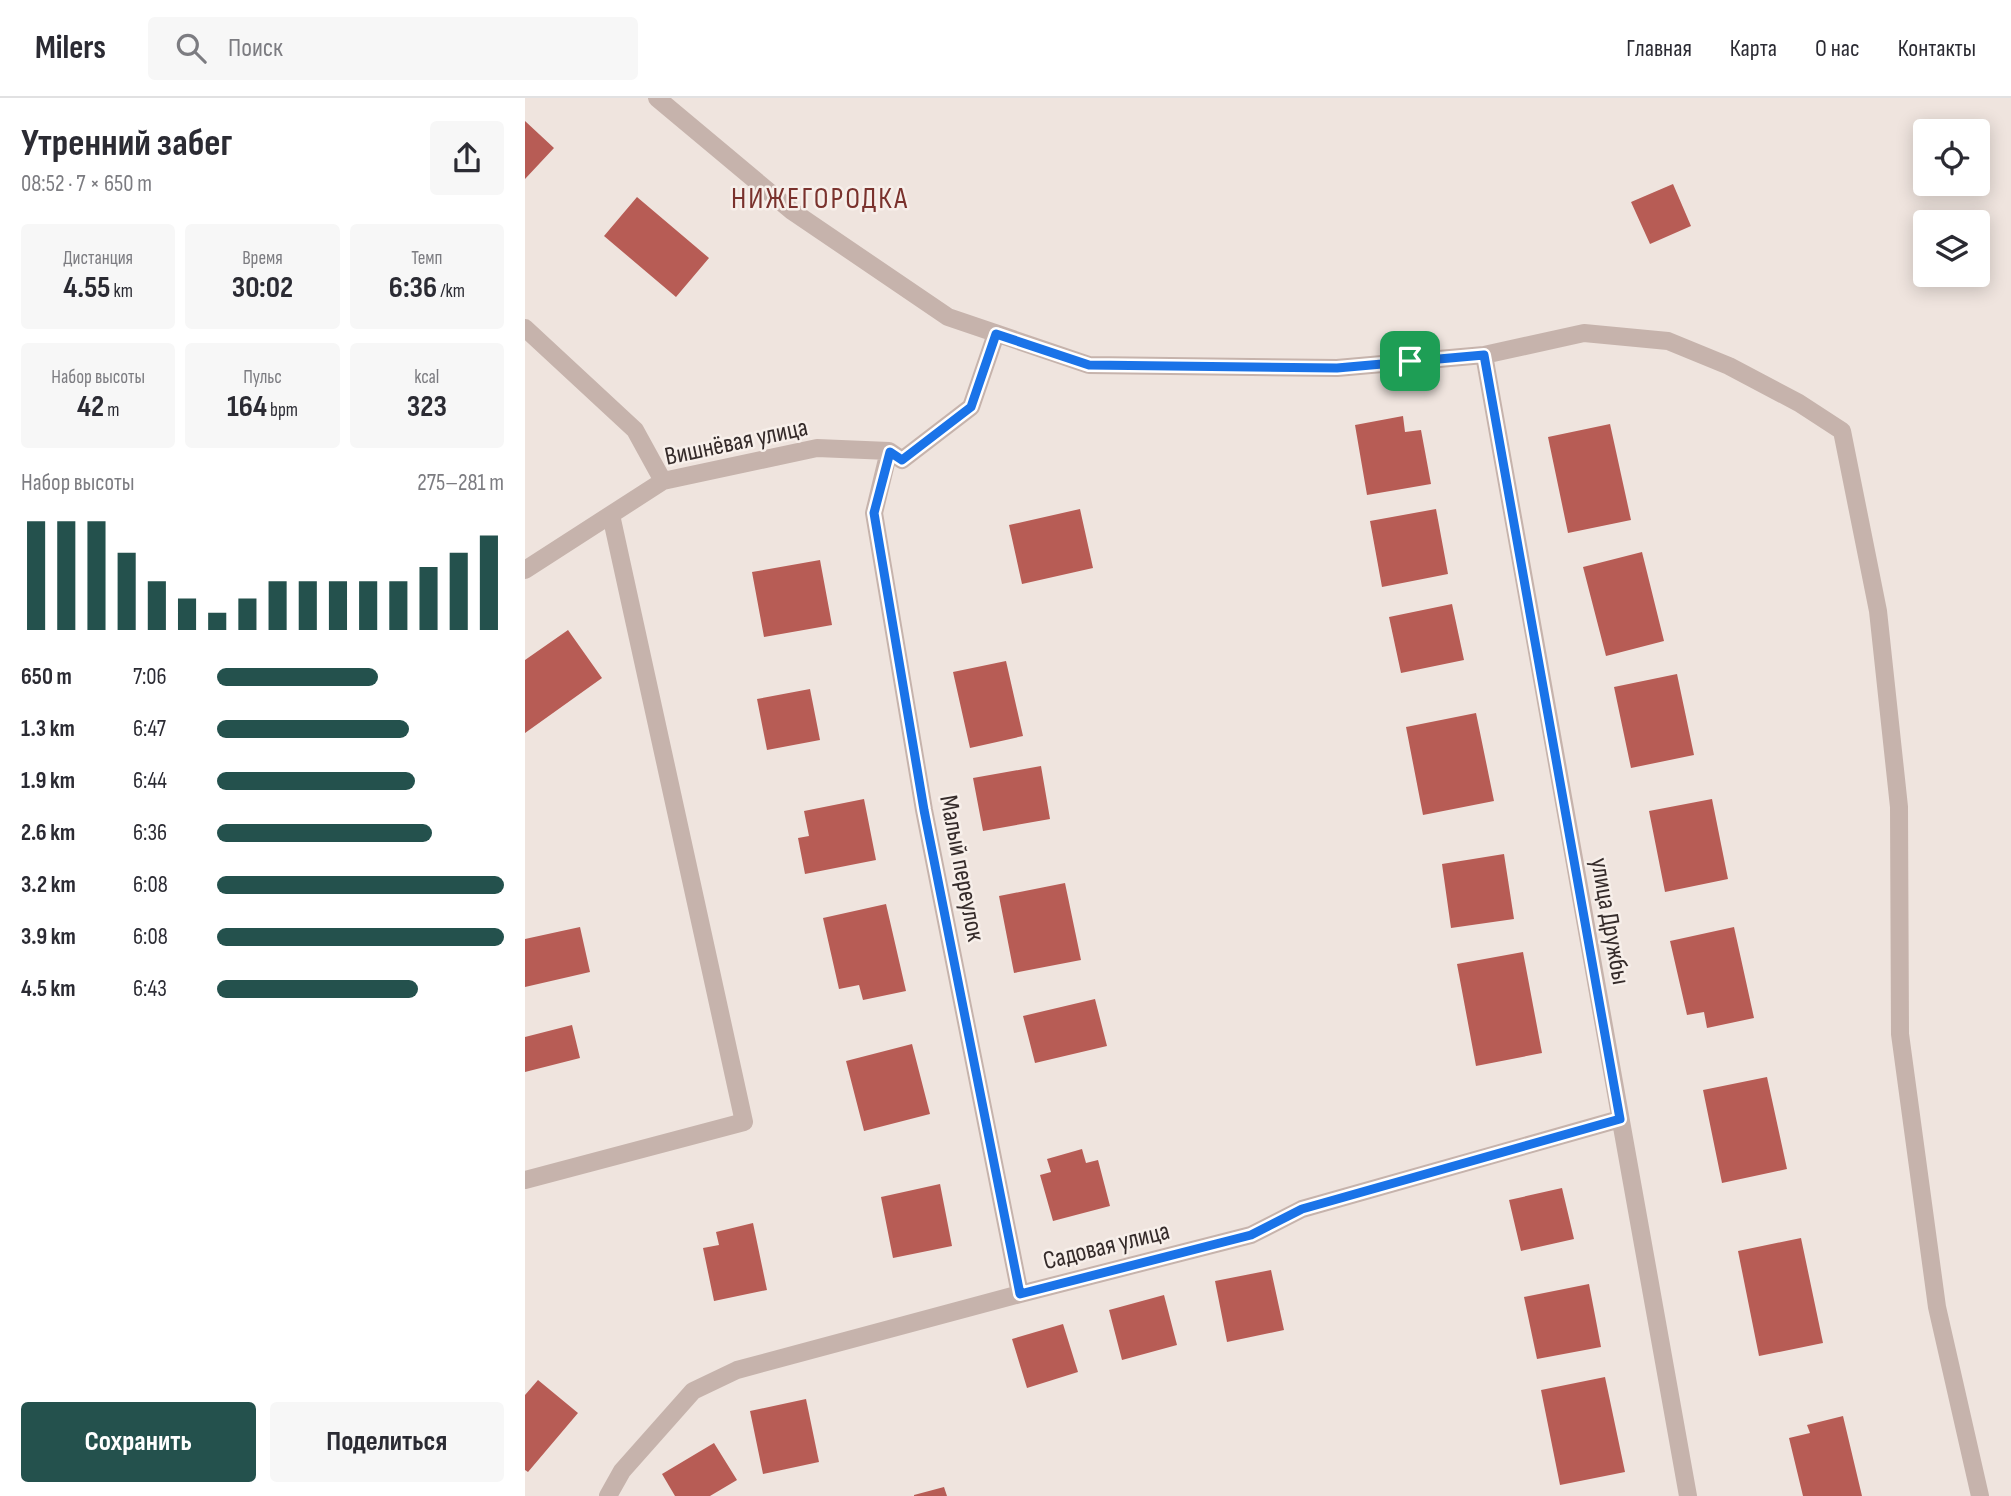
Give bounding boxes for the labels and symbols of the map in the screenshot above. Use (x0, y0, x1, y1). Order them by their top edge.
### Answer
district label: НИЖЕГОРОДКА (731, 181, 909, 217)
pin (1380, 331, 1440, 391)
street label: Вишнёвая улица (662, 412, 811, 473)
street label: Малый переулок (932, 793, 991, 944)
street label: улица Дружбы (1583, 855, 1636, 987)
street label: Садовая улица (1040, 1216, 1173, 1277)

